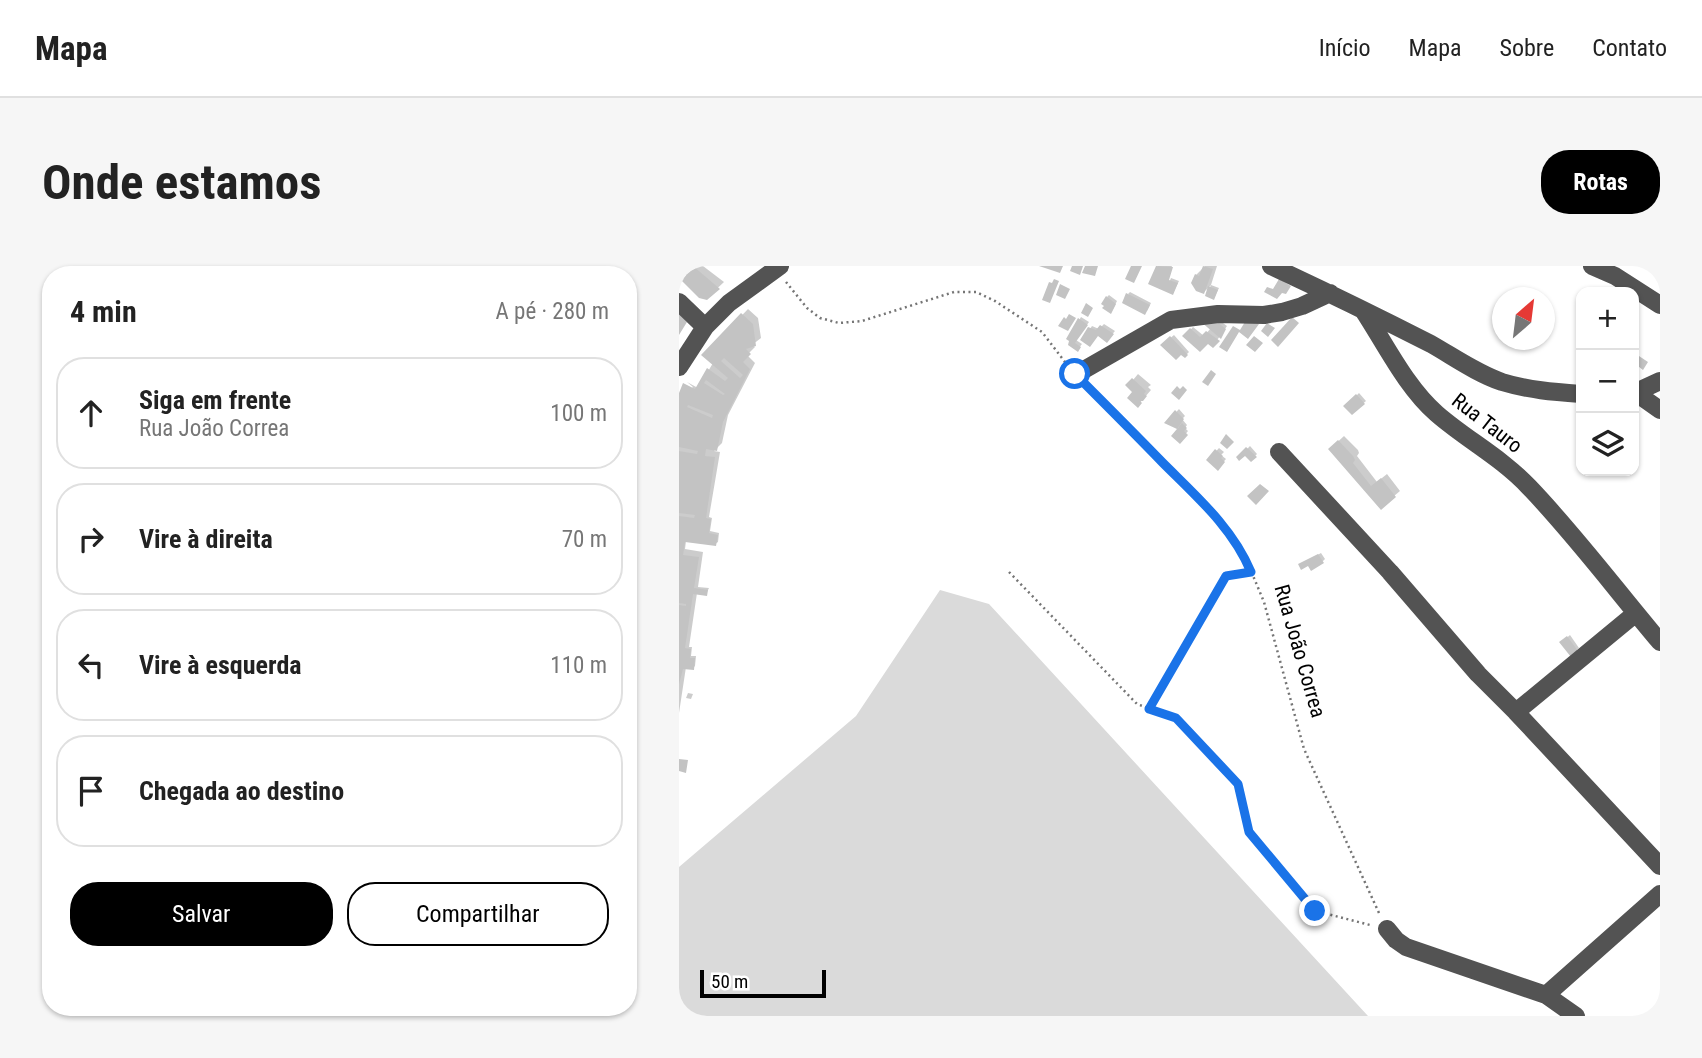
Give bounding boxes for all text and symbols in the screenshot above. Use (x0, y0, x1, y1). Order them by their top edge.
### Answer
text: Mapa (35, 29, 107, 68)
text: Início (1319, 34, 1371, 62)
text: Mapa (1409, 34, 1462, 62)
text: Sobre (1500, 34, 1554, 62)
text: Contato (1592, 34, 1667, 62)
button: Rotas (1541, 150, 1660, 214)
text: Onde estamos (42, 154, 322, 211)
north arrow (1492, 287, 1555, 350)
map controls (1576, 287, 1639, 476)
button: + (1576, 287, 1639, 350)
text: 4 min (70, 294, 137, 329)
text: A pé · 280 m (496, 298, 609, 325)
button: − (1576, 350, 1639, 413)
route start (1059, 358, 1090, 389)
text: Siga em frente (139, 385, 291, 415)
street label: Rua Tauro (1447, 388, 1527, 458)
icon: ahead (72, 394, 110, 432)
text: 100 m (550, 400, 607, 427)
button: layers (1576, 413, 1639, 476)
text: Rua João Correa (139, 415, 289, 442)
icon: right (72, 520, 110, 558)
text: Vire à direita (139, 524, 273, 554)
text: 70 m (562, 526, 607, 553)
street label: Rua João Correa (1270, 582, 1330, 720)
icon: left (72, 646, 110, 684)
text: Vire à esquerda (139, 650, 302, 680)
text: 110 m (550, 652, 607, 679)
icon: arrive (72, 772, 110, 810)
text: Chegada ao destino (139, 776, 344, 806)
button: Salvar (70, 882, 333, 946)
button: Compartilhar (347, 882, 609, 946)
route end (1299, 895, 1330, 926)
scale bar (700, 967, 826, 999)
text: 50 m (711, 970, 748, 993)

